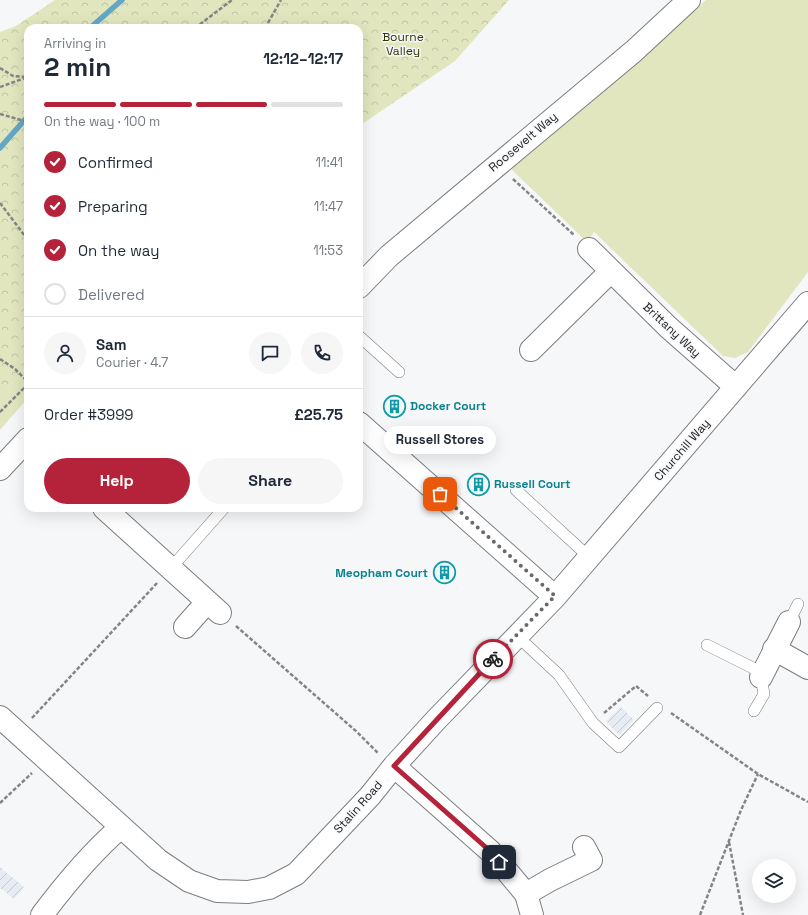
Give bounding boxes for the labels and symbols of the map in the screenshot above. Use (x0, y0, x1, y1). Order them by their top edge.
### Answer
park label: Bourne Valley (382, 29, 424, 59)
street label: Roosevelt Way (485, 109, 561, 175)
street label: Brittany Way (640, 299, 704, 361)
building icon: Docker Court (382, 393, 408, 419)
place label: Docker Court (410, 398, 486, 414)
street label: Churchill Way (651, 416, 713, 484)
callout: Russell Stores (384, 426, 496, 454)
building icon: Russell Court (465, 471, 491, 497)
place label: Russell Court (494, 476, 571, 492)
pin (423, 477, 457, 511)
building icon: Meopham Court (431, 560, 457, 586)
place label: Meopham Court (335, 565, 428, 581)
courier (473, 639, 513, 679)
street label: Stalin Road (330, 777, 386, 837)
pin (482, 845, 516, 879)

